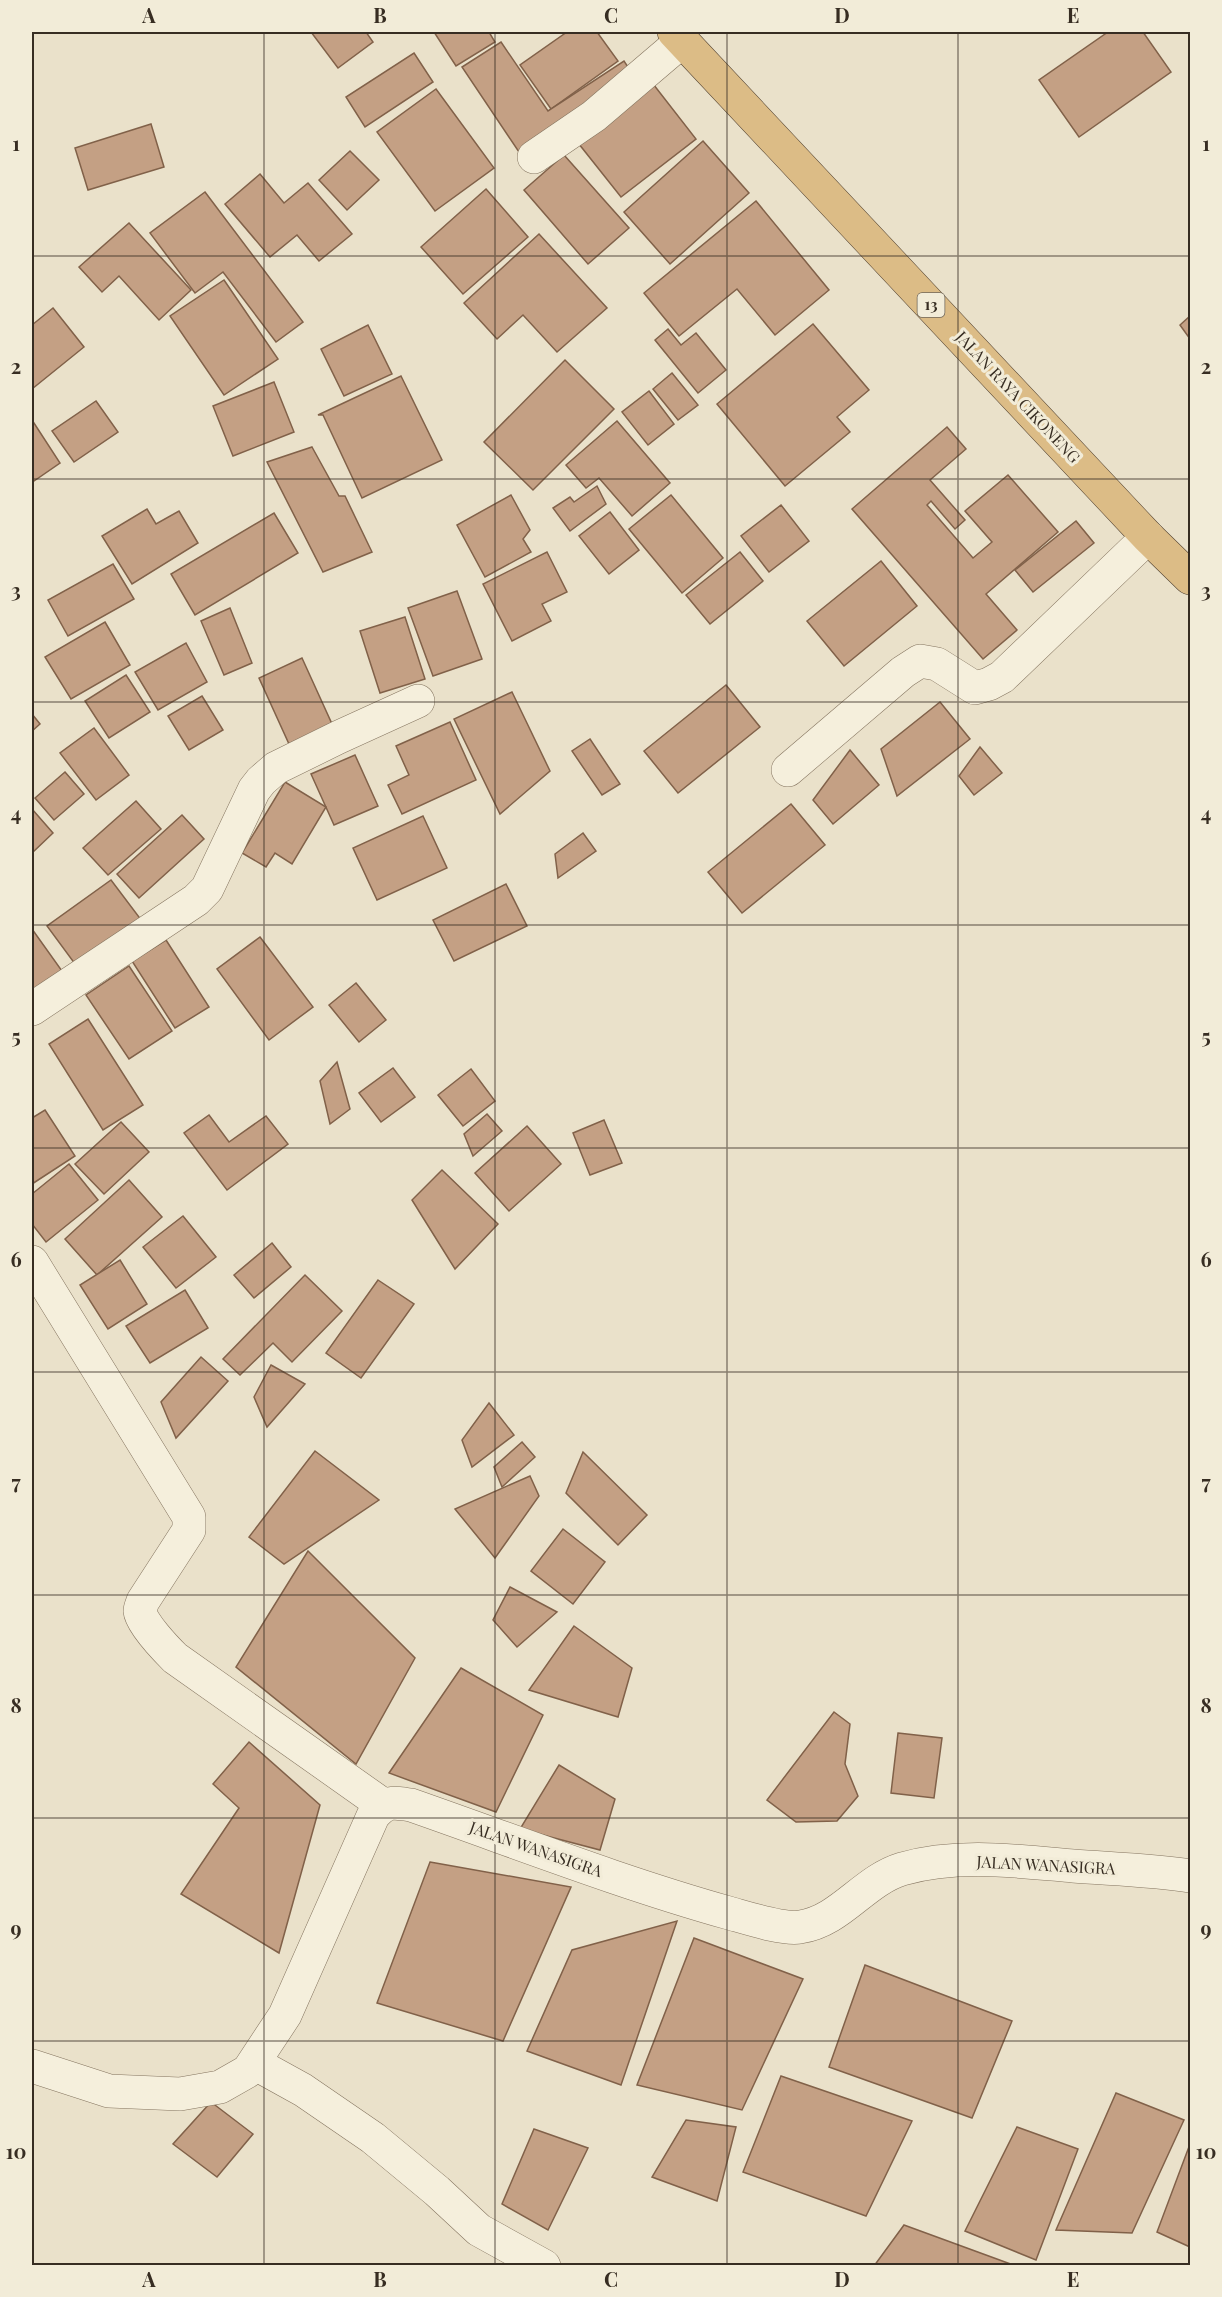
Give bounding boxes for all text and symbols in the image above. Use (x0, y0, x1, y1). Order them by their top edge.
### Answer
text: A (141, 1, 156, 28)
text: B (373, 1, 387, 28)
text: C (604, 1, 618, 28)
text: D (834, 1, 850, 28)
text: E (1067, 1, 1079, 28)
text: 1 (12, 129, 20, 156)
text: 1 (1202, 129, 1210, 156)
road number: 13 (918, 293, 944, 317)
street label: JALAN RAYA CIKONENG (951, 326, 1085, 467)
text: 2 (11, 352, 21, 379)
text: 2 (1201, 352, 1211, 379)
text: 3 (11, 576, 21, 603)
text: 3 (1201, 576, 1211, 603)
text: 4 (11, 799, 21, 826)
text: 4 (1201, 799, 1211, 826)
text: 5 (11, 1022, 21, 1049)
text: 5 (1201, 1022, 1211, 1049)
text: 6 (10, 1245, 22, 1272)
text: 6 (1200, 1245, 1212, 1272)
text: 7 (11, 1468, 21, 1495)
text: 7 (1201, 1468, 1211, 1495)
text: 8 (10, 1691, 22, 1718)
text: 8 (1200, 1691, 1212, 1718)
street label: JALAN WANASIGRA (466, 1816, 606, 1881)
street label: JALAN WANASIGRA (975, 1850, 1117, 1879)
text: 9 (10, 1914, 22, 1941)
text: 9 (1200, 1914, 1212, 1941)
text: 10 (6, 2137, 26, 2164)
text: 10 (1196, 2137, 1216, 2164)
text: A (141, 2265, 156, 2292)
text: B (373, 2265, 387, 2292)
text: C (604, 2265, 618, 2292)
text: D (834, 2265, 850, 2292)
text: E (1067, 2265, 1079, 2292)

